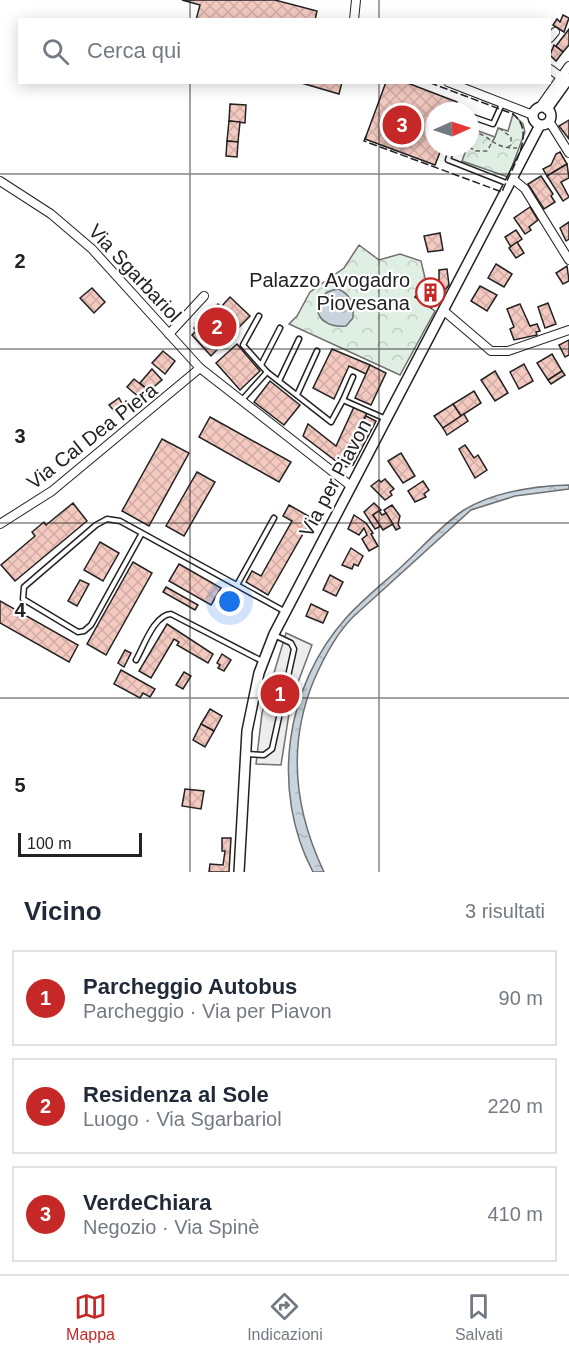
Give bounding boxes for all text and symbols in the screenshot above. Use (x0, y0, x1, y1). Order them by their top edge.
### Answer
search box (18, 18, 551, 84)
icon: search (39, 35, 72, 68)
text: Cerca qui (87, 38, 181, 63)
pin: 3 (382, 102, 422, 148)
north arrow (425, 102, 479, 156)
street label: Via Sgarbariol (84, 220, 186, 326)
text: 2 (14, 250, 26, 272)
place label: Palazzo Avogadro Piovesana (249, 269, 411, 314)
building icon: Palazzo Avogadro Piovesana (415, 276, 447, 308)
pin: 2 (198, 304, 236, 350)
street label: Via Cal Dea Piera (23, 378, 162, 493)
street label: Via per Piavon (295, 416, 375, 540)
text: 3 (14, 425, 26, 447)
your location (215, 587, 244, 616)
text: 4 (14, 599, 26, 621)
pin: 1 (260, 672, 300, 716)
text: 5 (14, 774, 26, 796)
scale bar (18, 830, 142, 858)
text: 100 m (27, 835, 71, 852)
text: Vicino (24, 896, 102, 926)
text: 3 risultati (465, 900, 545, 922)
text: Parcheggio Autobus (83, 974, 297, 999)
text: 1 (40, 987, 51, 1009)
text: 90 m (499, 987, 543, 1009)
text: Parcheggio · Via per Piavon (83, 1000, 332, 1022)
text: Residenza al Sole (83, 1082, 269, 1107)
text: 2 (40, 1095, 51, 1117)
text: 220 m (487, 1095, 543, 1117)
text: Luogo · Via Sgarbariol (83, 1108, 282, 1130)
text: VerdeChiara (83, 1190, 211, 1215)
text: 3 (40, 1203, 51, 1225)
text: 410 m (487, 1203, 543, 1225)
text: Negozio · Via Spinè (83, 1216, 259, 1238)
tab: Mappa (66, 1290, 115, 1344)
tab: Indicazioni (247, 1290, 323, 1344)
tab: Salvati (455, 1290, 503, 1344)

